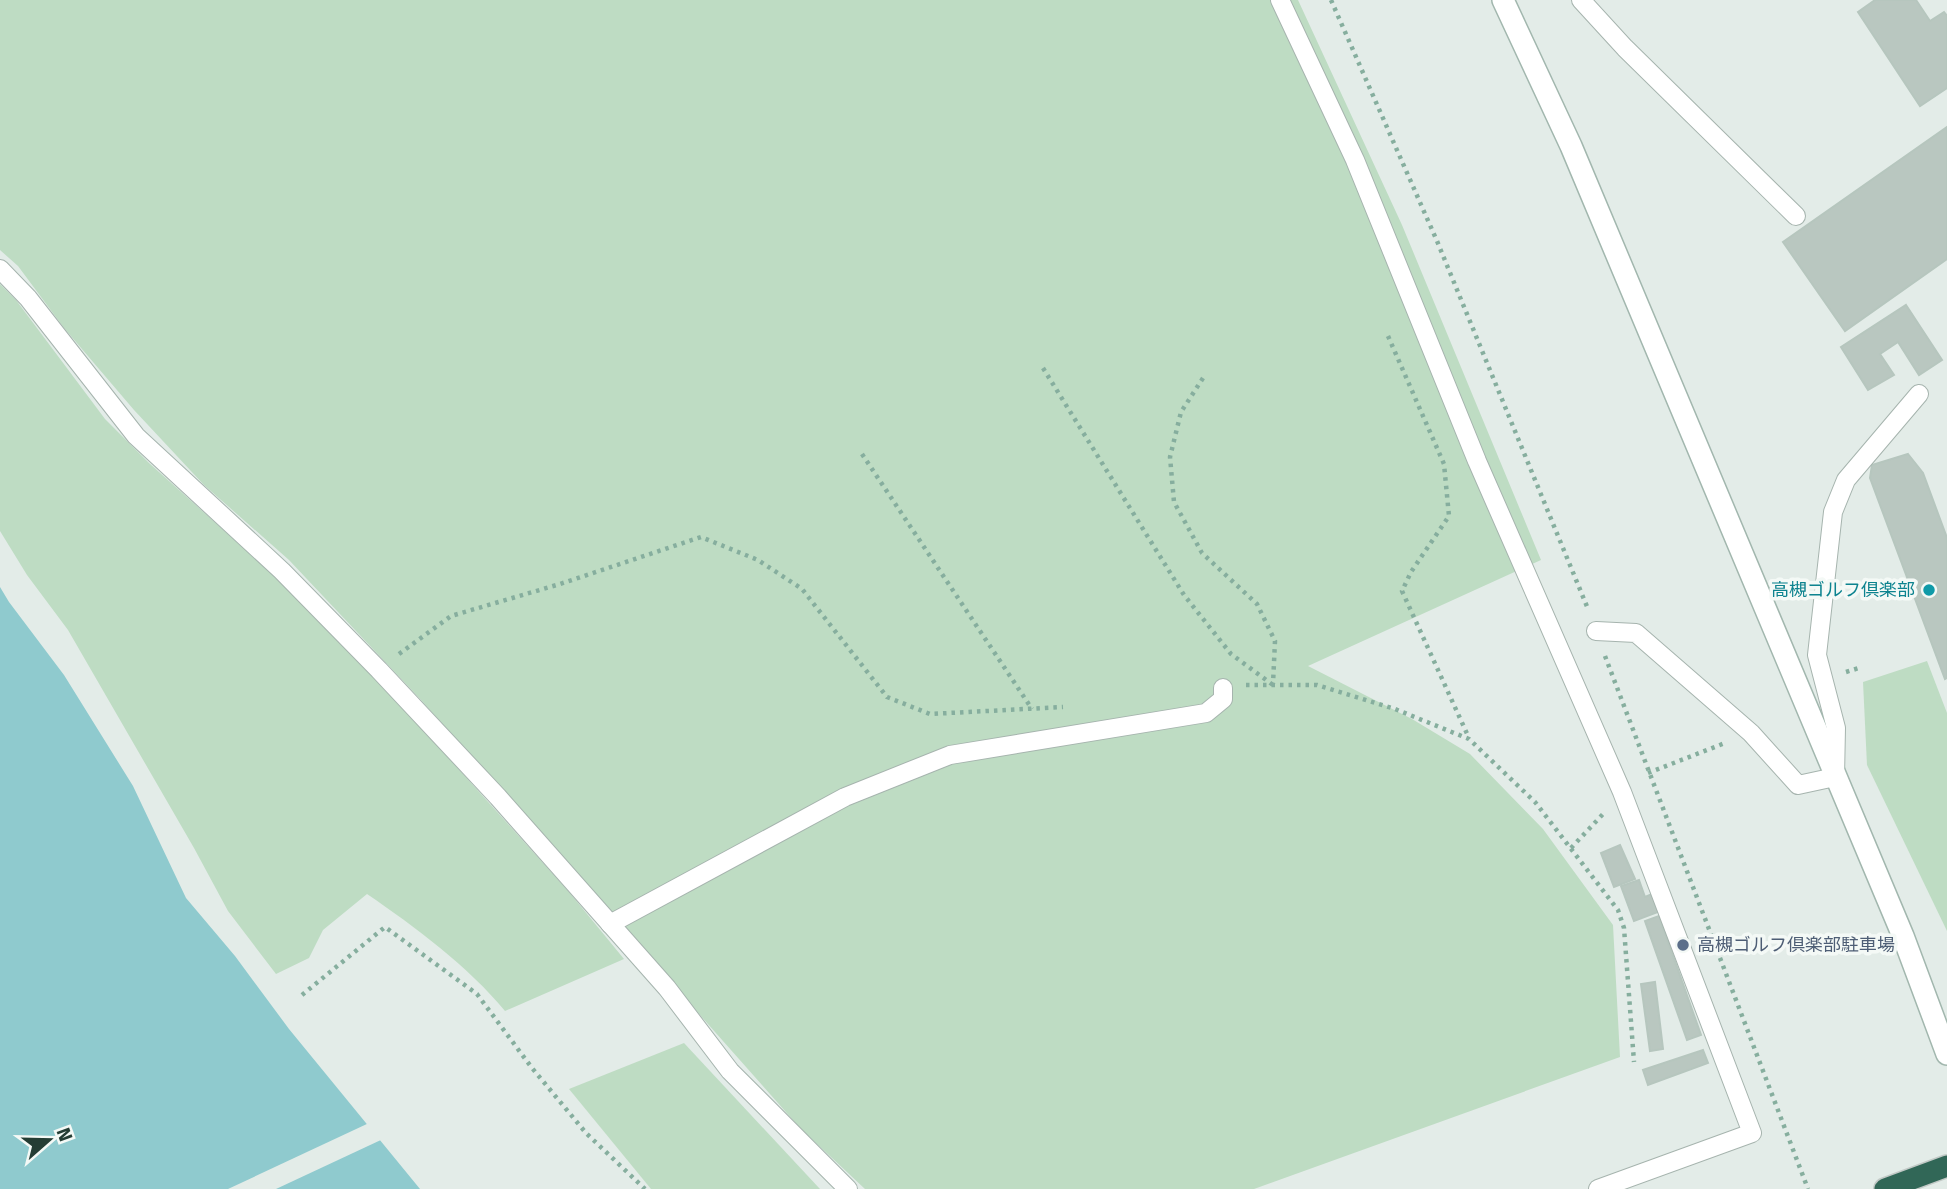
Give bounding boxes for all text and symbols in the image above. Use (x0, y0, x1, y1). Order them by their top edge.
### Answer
place label: 高槻ゴルフ倶楽部 (1771, 579, 1915, 601)
marker: 高槻ゴルフ倶楽部 (1921, 582, 1937, 598)
place label: 高槻ゴルフ倶楽部駐車場 (1697, 934, 1895, 956)
marker: 高槻ゴルフ倶楽部駐車場 (1675, 937, 1691, 953)
north arrow (14, 1105, 84, 1175)
text: N (52, 1124, 77, 1144)

